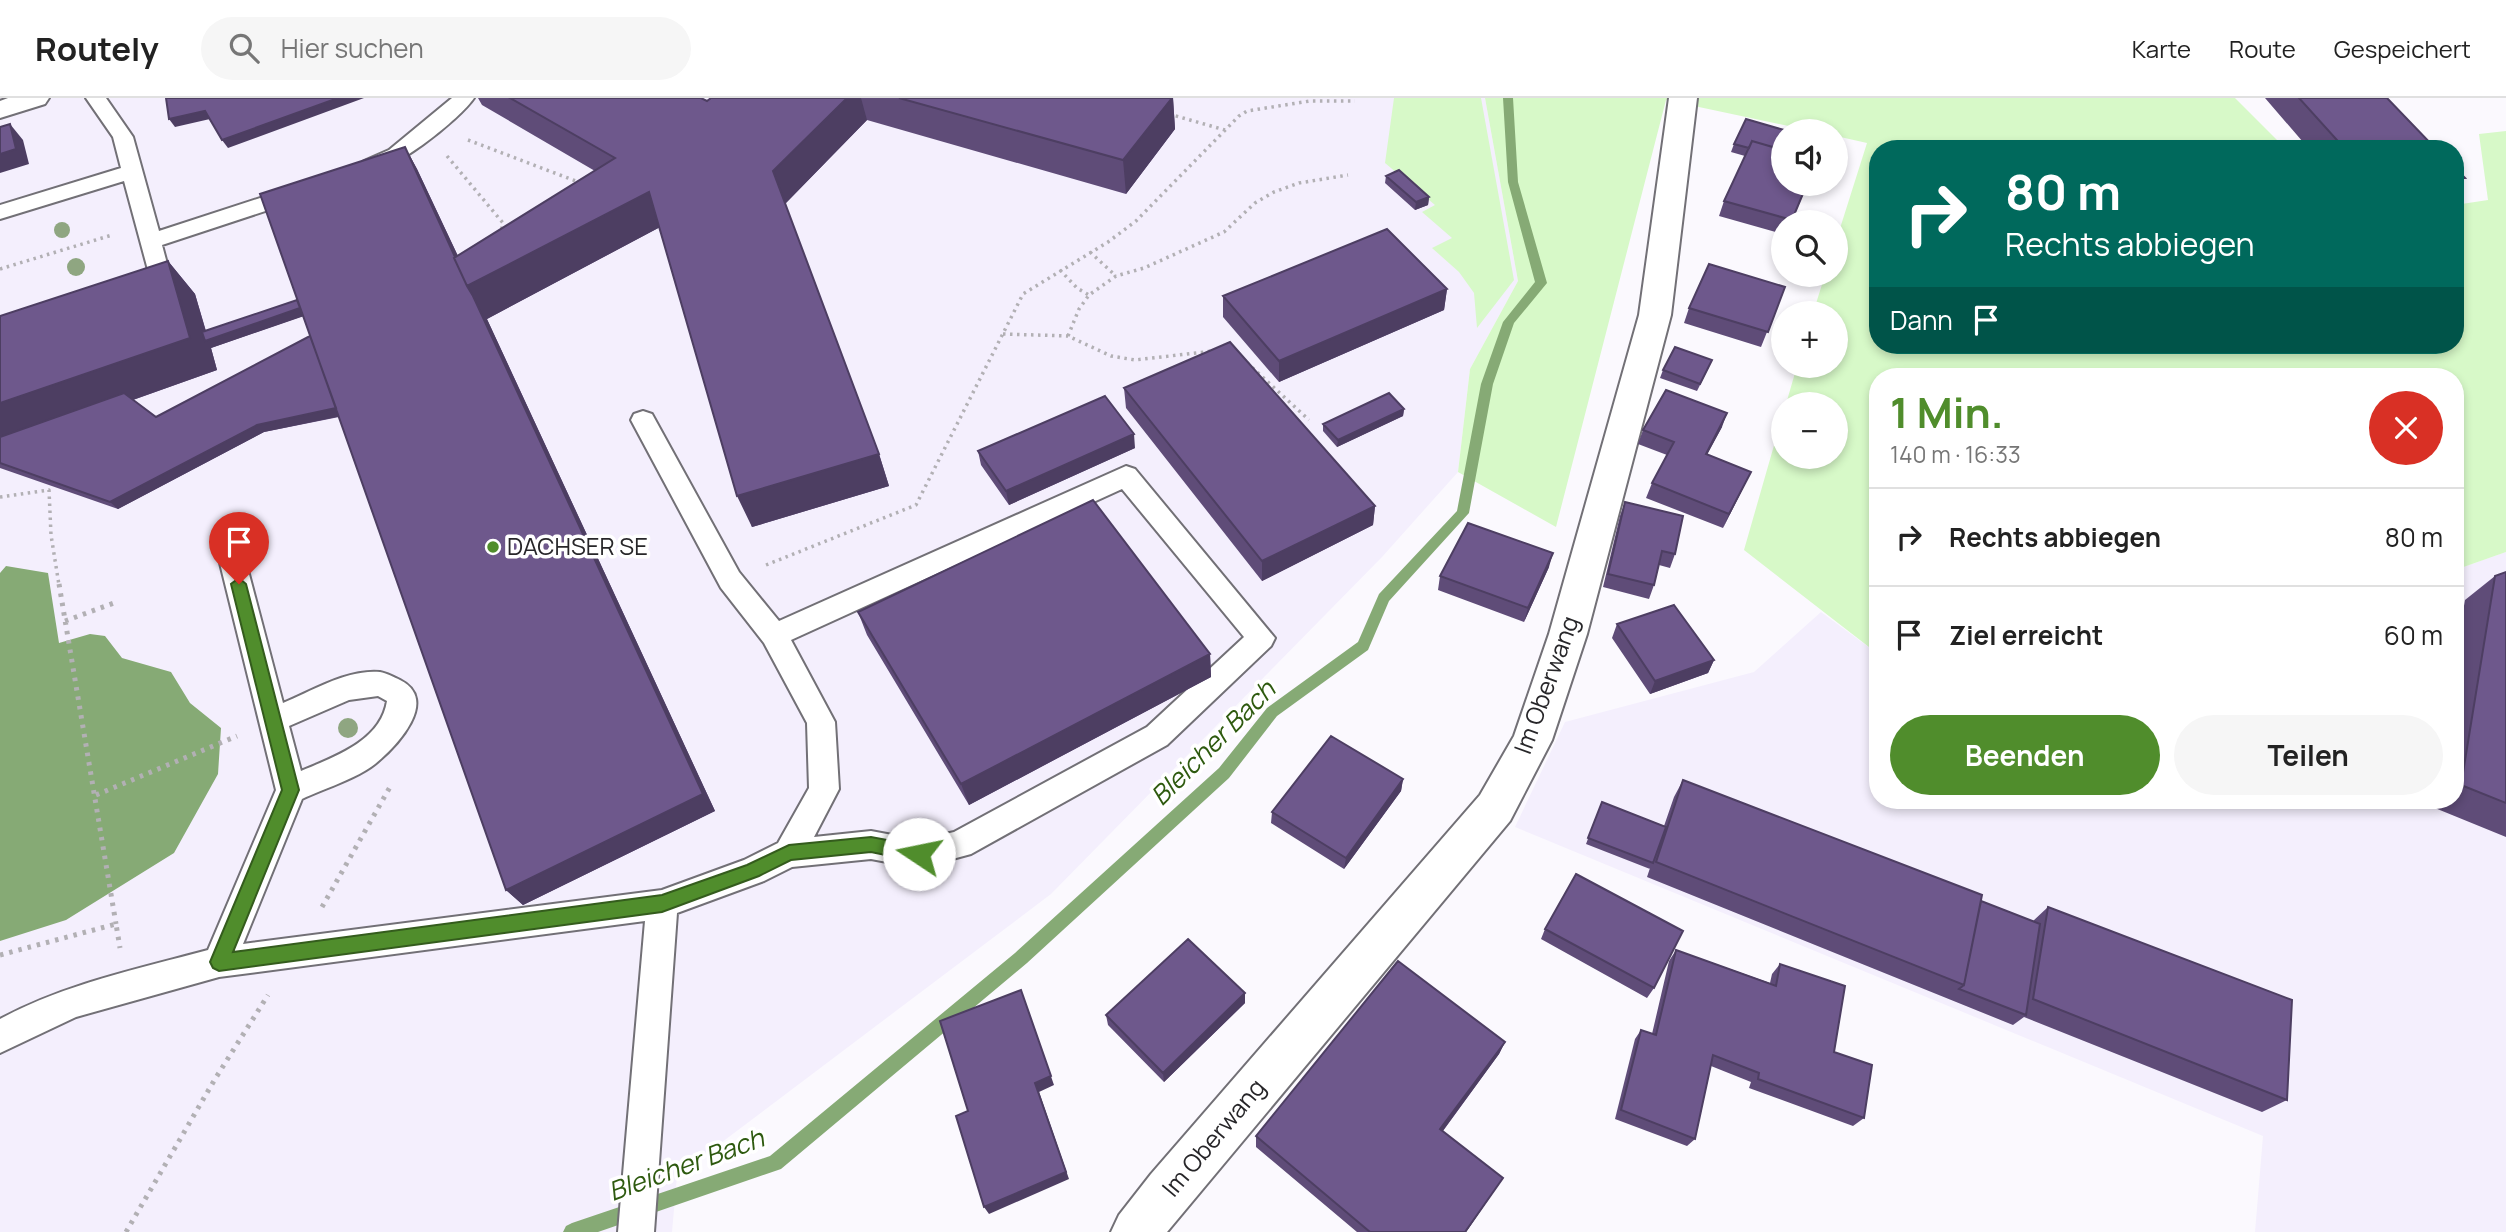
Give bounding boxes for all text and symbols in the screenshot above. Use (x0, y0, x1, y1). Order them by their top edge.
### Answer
search box (201, 17, 691, 80)
text: Routely (35, 26, 159, 71)
icon: search (225, 29, 263, 67)
text: Hier suchen (281, 30, 424, 66)
text: Karte (2132, 32, 2191, 65)
text: Route (2229, 32, 2296, 65)
text: Gespeichert (2334, 32, 2471, 65)
map controls (1771, 119, 1848, 469)
button: sound (1771, 119, 1848, 196)
text: 80 m (2005, 158, 2121, 225)
icon: right (1890, 168, 1981, 259)
button: search (1771, 210, 1848, 287)
text: Rechts abbiegen (2005, 222, 2255, 266)
button: + (1771, 301, 1848, 378)
icon: arrive (1967, 301, 2005, 339)
text: Dann (1890, 302, 1953, 338)
text: 1 Min. (1890, 383, 2004, 441)
button: close (2369, 391, 2443, 465)
button: − (1771, 392, 1848, 469)
text: 140 m · 16:33 (1890, 438, 2021, 470)
pin (209, 512, 269, 584)
icon: right (1890, 518, 1928, 556)
text: Rechts abbiegen (1949, 519, 2161, 555)
text: 80 m (2385, 519, 2443, 555)
icon: arrive (220, 523, 258, 561)
place label: DACHSER SE (507, 529, 648, 562)
marker: DACHSER SE (485, 539, 501, 555)
street label: Im Oberwang (1505, 611, 1586, 758)
icon: arrive (1890, 616, 1928, 654)
text: Ziel erreicht (1949, 617, 2103, 653)
text: 60 m (2384, 617, 2443, 653)
water label: Bleicher Bach (1142, 671, 1284, 813)
button: Beenden (1890, 715, 2160, 795)
button: Teilen (2174, 715, 2443, 795)
position arrow (882, 817, 956, 891)
street label: Im Oberwang (1154, 1071, 1272, 1203)
water label: Bleicher Bach (603, 1119, 770, 1209)

